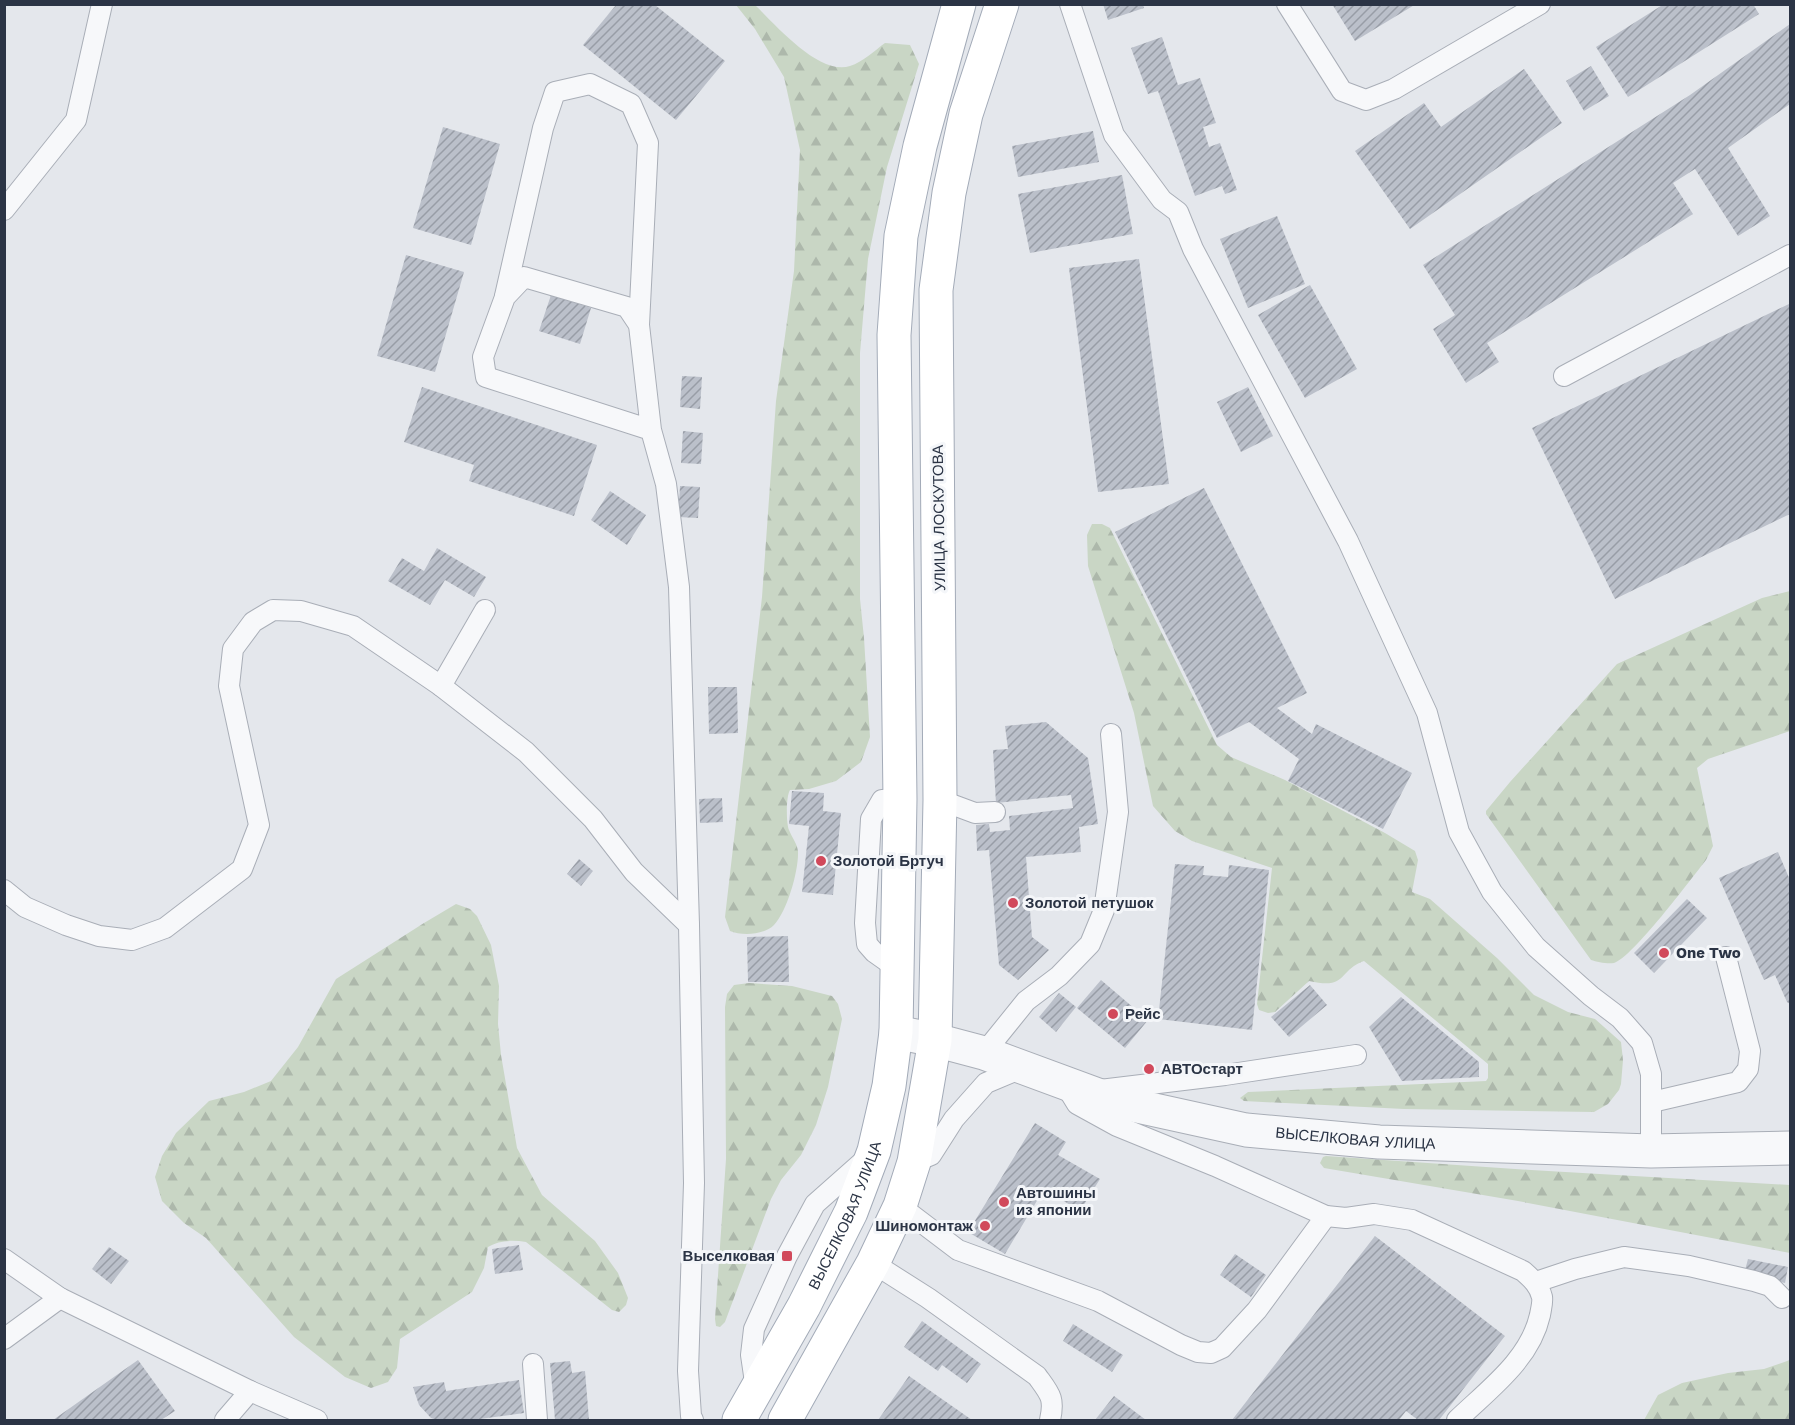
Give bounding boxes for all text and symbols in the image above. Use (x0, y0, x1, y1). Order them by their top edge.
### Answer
street label: УЛИЦА ЛОСКУТОВА (929, 445, 949, 591)
place label: Золотой Бртуч (833, 852, 944, 870)
marker: Золотой Бртуч (814, 854, 828, 868)
place label: Золотой петушок (1025, 894, 1154, 912)
marker: Золотой петушок (1006, 896, 1020, 910)
place label: One Two (1676, 944, 1741, 962)
marker: One Two (1657, 946, 1671, 960)
place label: Рейс (1125, 1005, 1161, 1023)
marker: Рейс (1106, 1007, 1120, 1021)
place label: АВТОстарт (1161, 1060, 1243, 1078)
marker: АВТОстарт (1142, 1062, 1156, 1076)
street label: ВЫСЕЛКОВАЯ УЛИЦА (1275, 1124, 1436, 1153)
street label: ВЫСЕЛКОВАЯ УЛИЦА (805, 1139, 885, 1293)
place label: Автошины из японии (1016, 1184, 1096, 1219)
marker: Автошины из японии (997, 1195, 1011, 1209)
place label: Шиномонтаж (875, 1217, 973, 1235)
marker: Шиномонтаж (978, 1219, 992, 1233)
place label: Выселковая (683, 1247, 775, 1265)
marker: Выселковая (780, 1249, 794, 1263)

